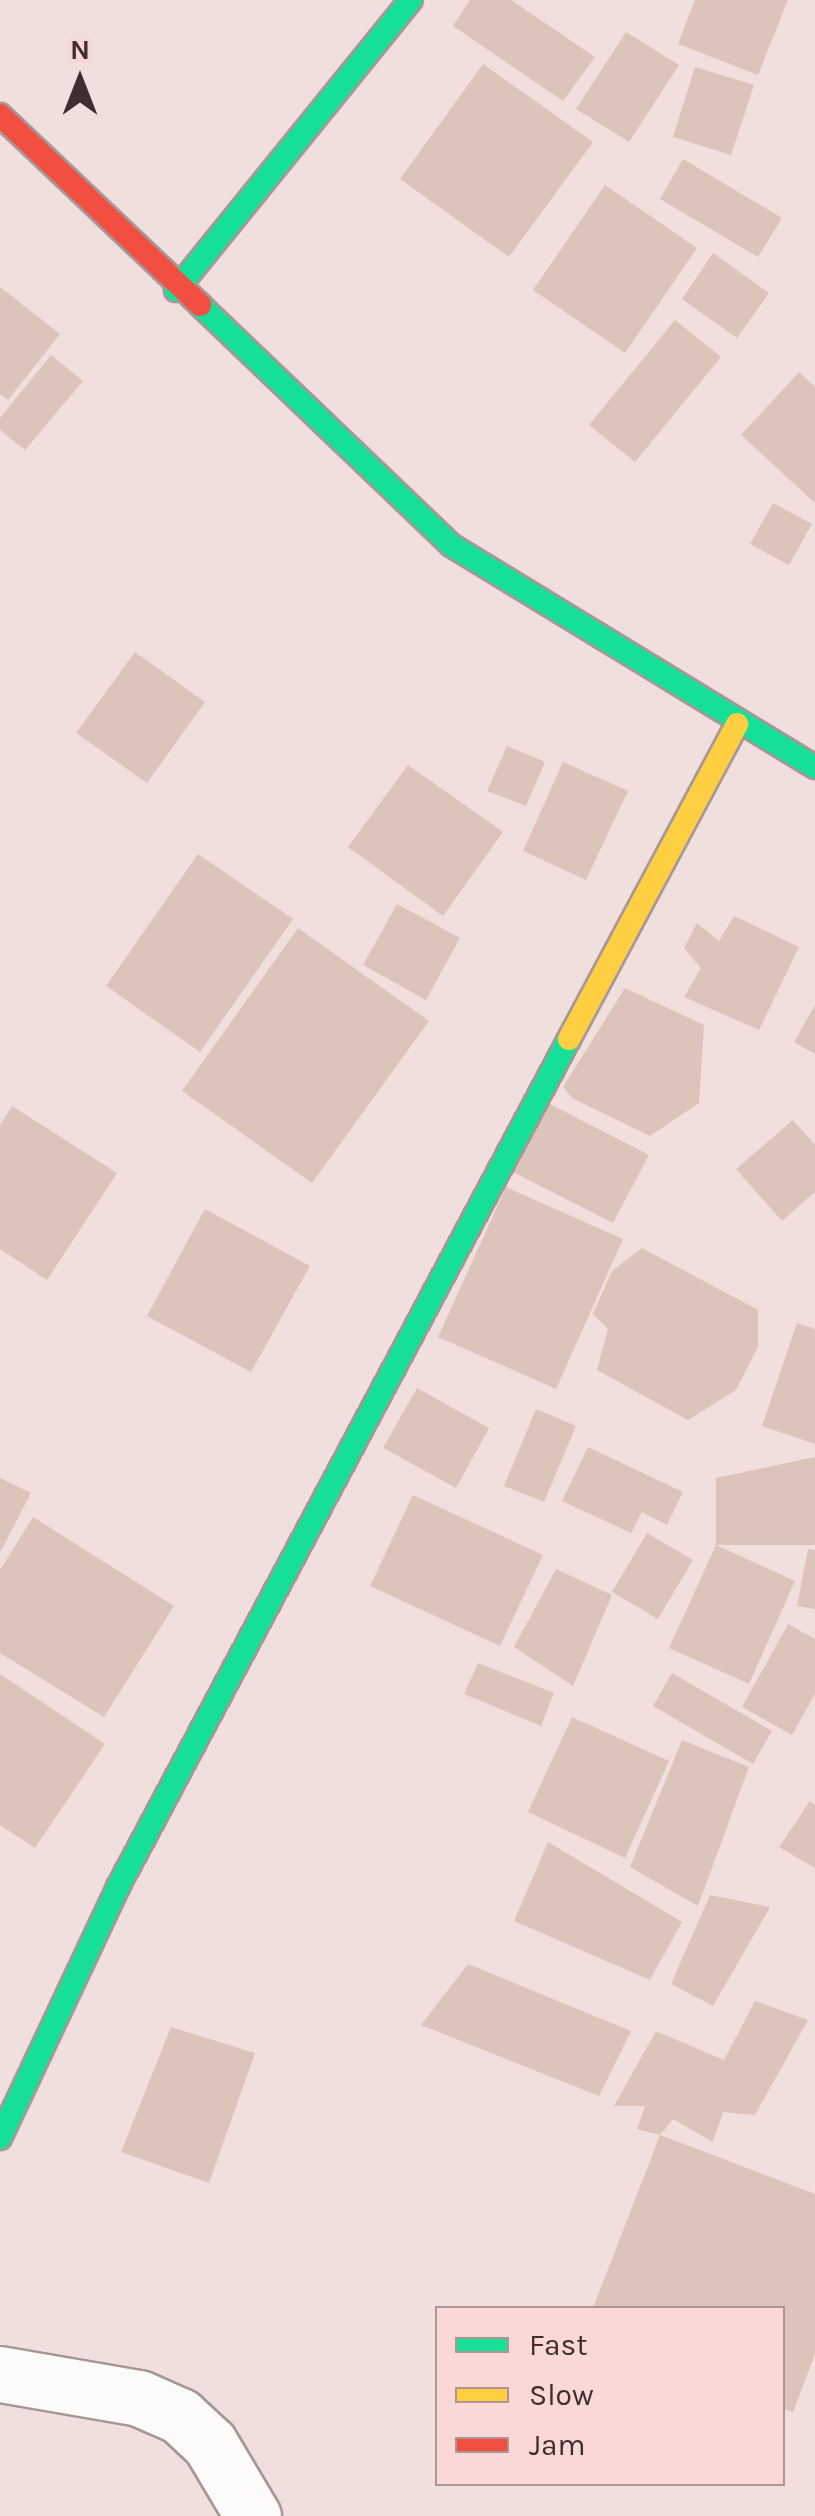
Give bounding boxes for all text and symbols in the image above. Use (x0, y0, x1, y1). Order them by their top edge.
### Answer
north arrow (30, 30, 130, 130)
text: N (70, 33, 90, 66)
legend (435, 2306, 785, 2486)
text: Fast (529, 2327, 588, 2363)
text: Slow (529, 2377, 594, 2413)
text: Jam (529, 2427, 586, 2463)

